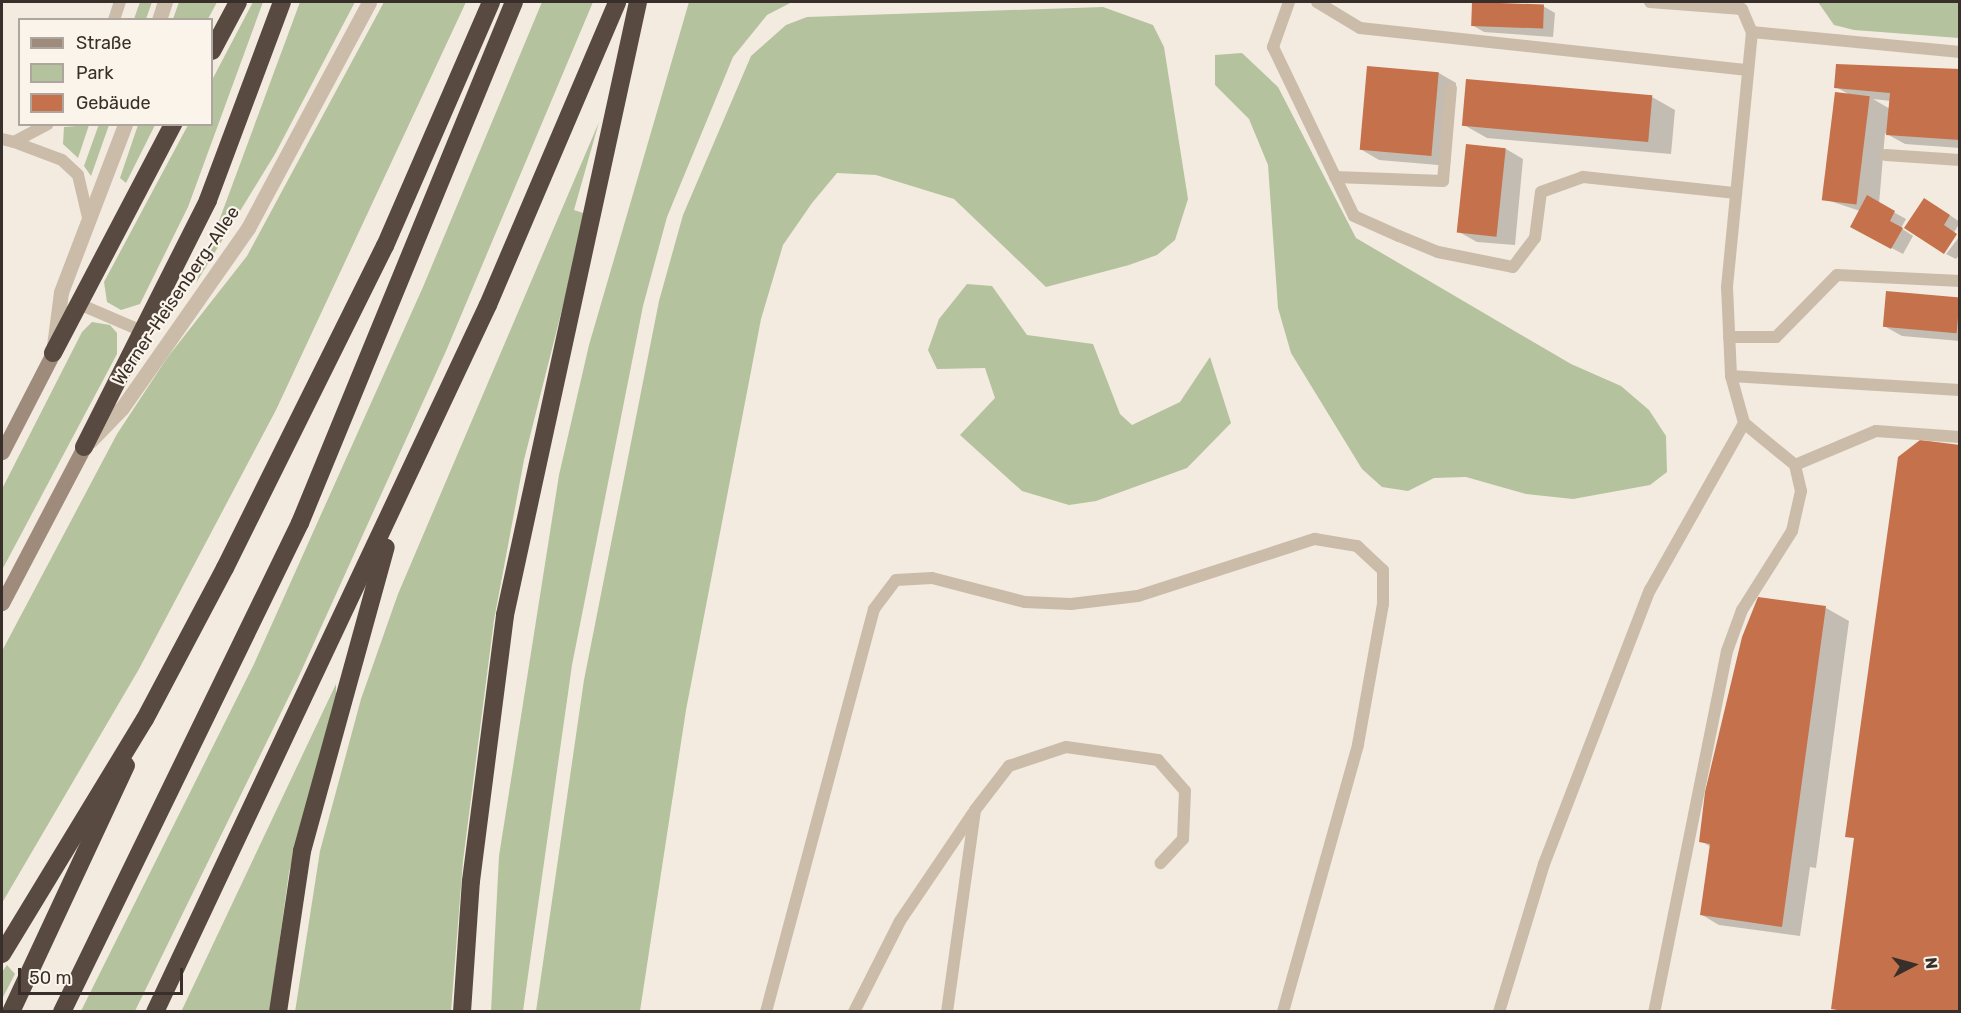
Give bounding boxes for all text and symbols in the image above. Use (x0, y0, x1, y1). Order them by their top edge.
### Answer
legend (18, 18, 213, 126)
text: Straße (76, 32, 132, 54)
text: Park (76, 62, 113, 84)
text: Gebäude (76, 92, 151, 114)
street label: Werner-Heisenberg-Allee (108, 202, 244, 390)
north arrow (1883, 935, 1943, 995)
scale bar (21, 956, 186, 994)
text: N (1921, 956, 1941, 970)
text: 50 m (29, 967, 72, 989)

